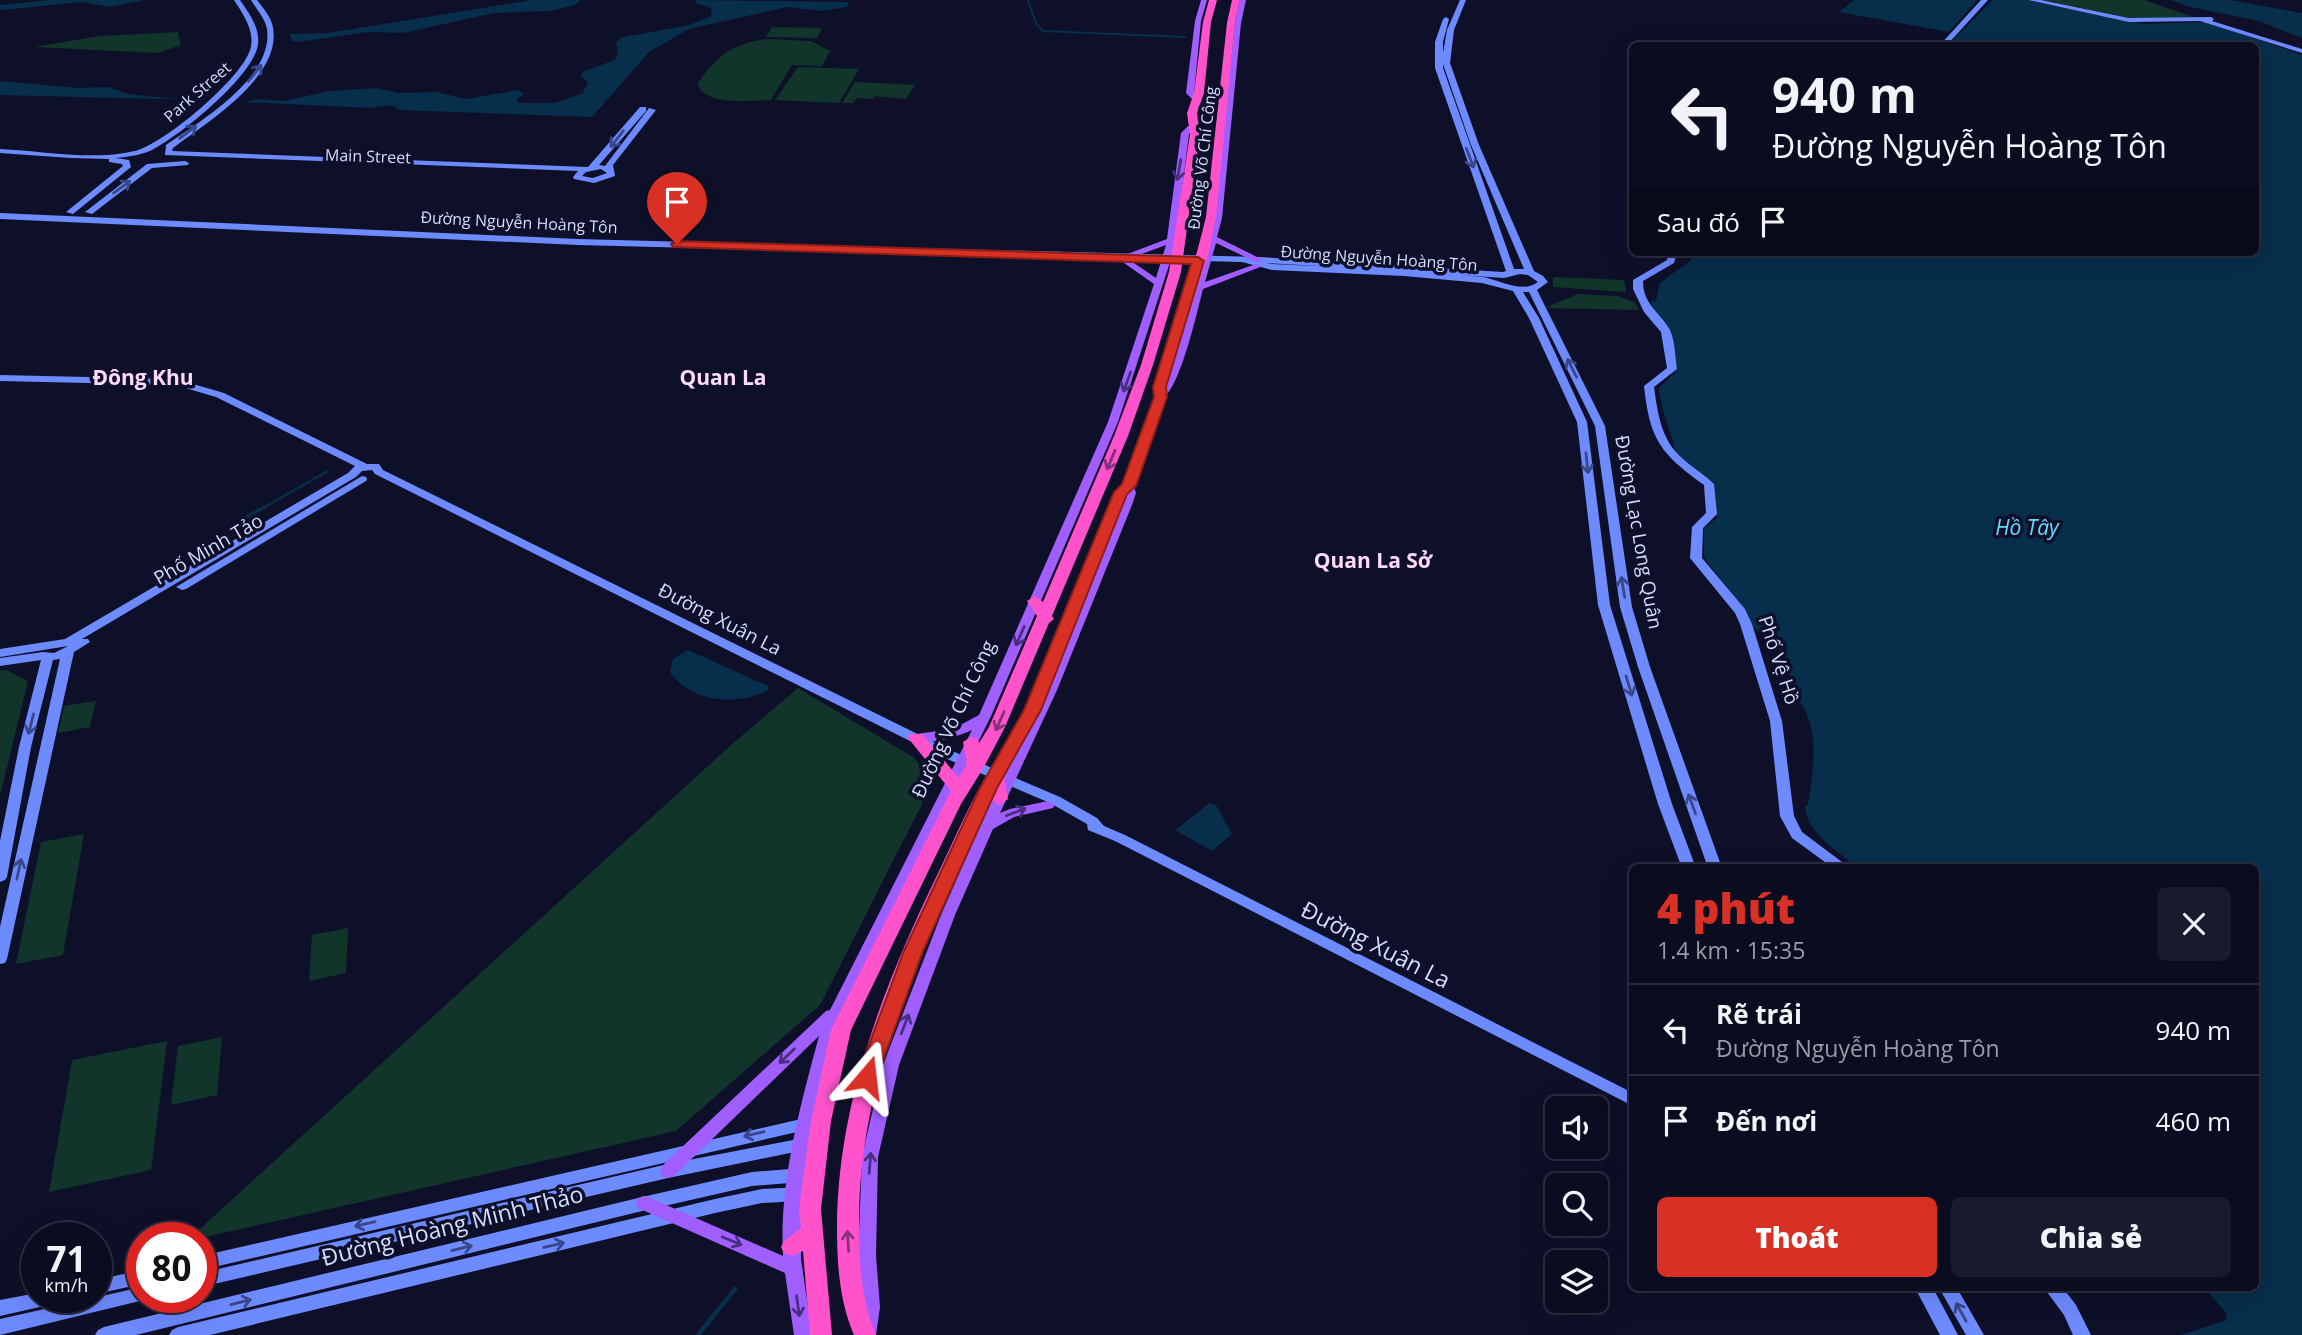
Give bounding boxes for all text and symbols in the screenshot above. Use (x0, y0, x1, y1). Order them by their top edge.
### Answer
street label: Park Street (159, 57, 235, 127)
text: 940 m (1772, 61, 1917, 127)
one-way arrow (248, 65, 263, 83)
icon: left (1657, 70, 1748, 161)
street label: Đường Võ Chí Công (1182, 85, 1222, 231)
text: Đường Nguyễn Hoàng Tôn (1772, 124, 2167, 167)
one-way arrow (178, 125, 197, 140)
one-way arrow (610, 129, 625, 147)
street label: Main Street (325, 144, 412, 169)
one-way arrow (1464, 146, 1477, 168)
one-way arrow (1172, 159, 1185, 181)
pin (647, 172, 707, 244)
one-way arrow (112, 179, 131, 194)
icon: arrive (658, 183, 696, 221)
icon: arrive (1754, 203, 1792, 241)
text: Sau đó (1657, 204, 1740, 240)
street label: Đường Nguyễn Hoàng Tôn (420, 206, 618, 238)
street label: Đường Nguyễn Hoàng Tôn (1280, 240, 1478, 276)
one-way arrow (1564, 358, 1578, 379)
district label: Đông Khu (92, 363, 194, 391)
district label: Quan La (679, 363, 767, 391)
one-way arrow (1120, 370, 1133, 392)
street label: Đường Lạc Long Quân (1609, 433, 1669, 631)
one-way arrow (1104, 448, 1117, 470)
one-way arrow (1581, 452, 1594, 474)
street label: Phố Minh Tảo (149, 507, 267, 591)
water label: Hồ Tây (1995, 513, 2060, 541)
district label: Quan La Sở (1314, 546, 1434, 574)
one-way arrow (1616, 576, 1629, 599)
street label: Đường Xuân La (654, 577, 786, 661)
street label: Phố Vệ Hồ (1752, 612, 1806, 708)
one-way arrow (1013, 625, 1026, 646)
street label: Đường Võ Chí Công (905, 636, 1001, 802)
one-way arrow (1624, 675, 1637, 697)
one-way arrow (993, 710, 1006, 732)
one-way arrow (24, 712, 37, 735)
one-way arrow (1685, 793, 1697, 815)
one-way arrow (1005, 804, 1027, 817)
one-way arrow (13, 858, 27, 881)
text: 4 phút (1657, 879, 1795, 936)
button: close (2157, 887, 2231, 961)
street label: Đường Xuân La (1296, 893, 1456, 995)
text: 1.4 km · 15:35 (1657, 934, 1805, 966)
text: Rẽ trái (1716, 996, 1802, 1032)
icon: left (1657, 1011, 1695, 1049)
text: 940 m (2156, 1012, 2231, 1048)
one-way arrow (900, 1014, 913, 1036)
text: Đường Nguyễn Hoàng Tôn (1716, 1032, 2000, 1064)
position arrow (830, 1040, 904, 1114)
one-way arrow (779, 1048, 796, 1065)
map controls (1545, 1096, 1608, 1313)
button: sound (1545, 1096, 1608, 1159)
icon: arrive (1657, 1102, 1695, 1140)
text: Đến nơi (1716, 1103, 1817, 1139)
text: 460 m (2156, 1103, 2231, 1139)
one-way arrow (743, 1128, 766, 1141)
one-way arrow (864, 1153, 877, 1175)
button: search (1545, 1173, 1608, 1236)
street label: Đường Hoàng Minh Thảo (318, 1177, 586, 1273)
button: Thoát (1657, 1197, 1937, 1277)
button: Chia sẻ (1951, 1197, 2231, 1277)
one-way arrow (354, 1218, 377, 1231)
speed limit sign: 80 (126, 1222, 217, 1313)
one-way arrow (841, 1230, 854, 1253)
text: 71 (46, 1235, 87, 1282)
one-way arrow (721, 1235, 743, 1248)
one-way arrow (542, 1238, 565, 1251)
one-way arrow (451, 1241, 473, 1254)
button: layers (1545, 1250, 1608, 1313)
text: km/h (45, 1273, 88, 1297)
one-way arrow (230, 1294, 252, 1307)
one-way arrow (792, 1294, 805, 1317)
one-way arrow (1954, 1302, 1968, 1322)

